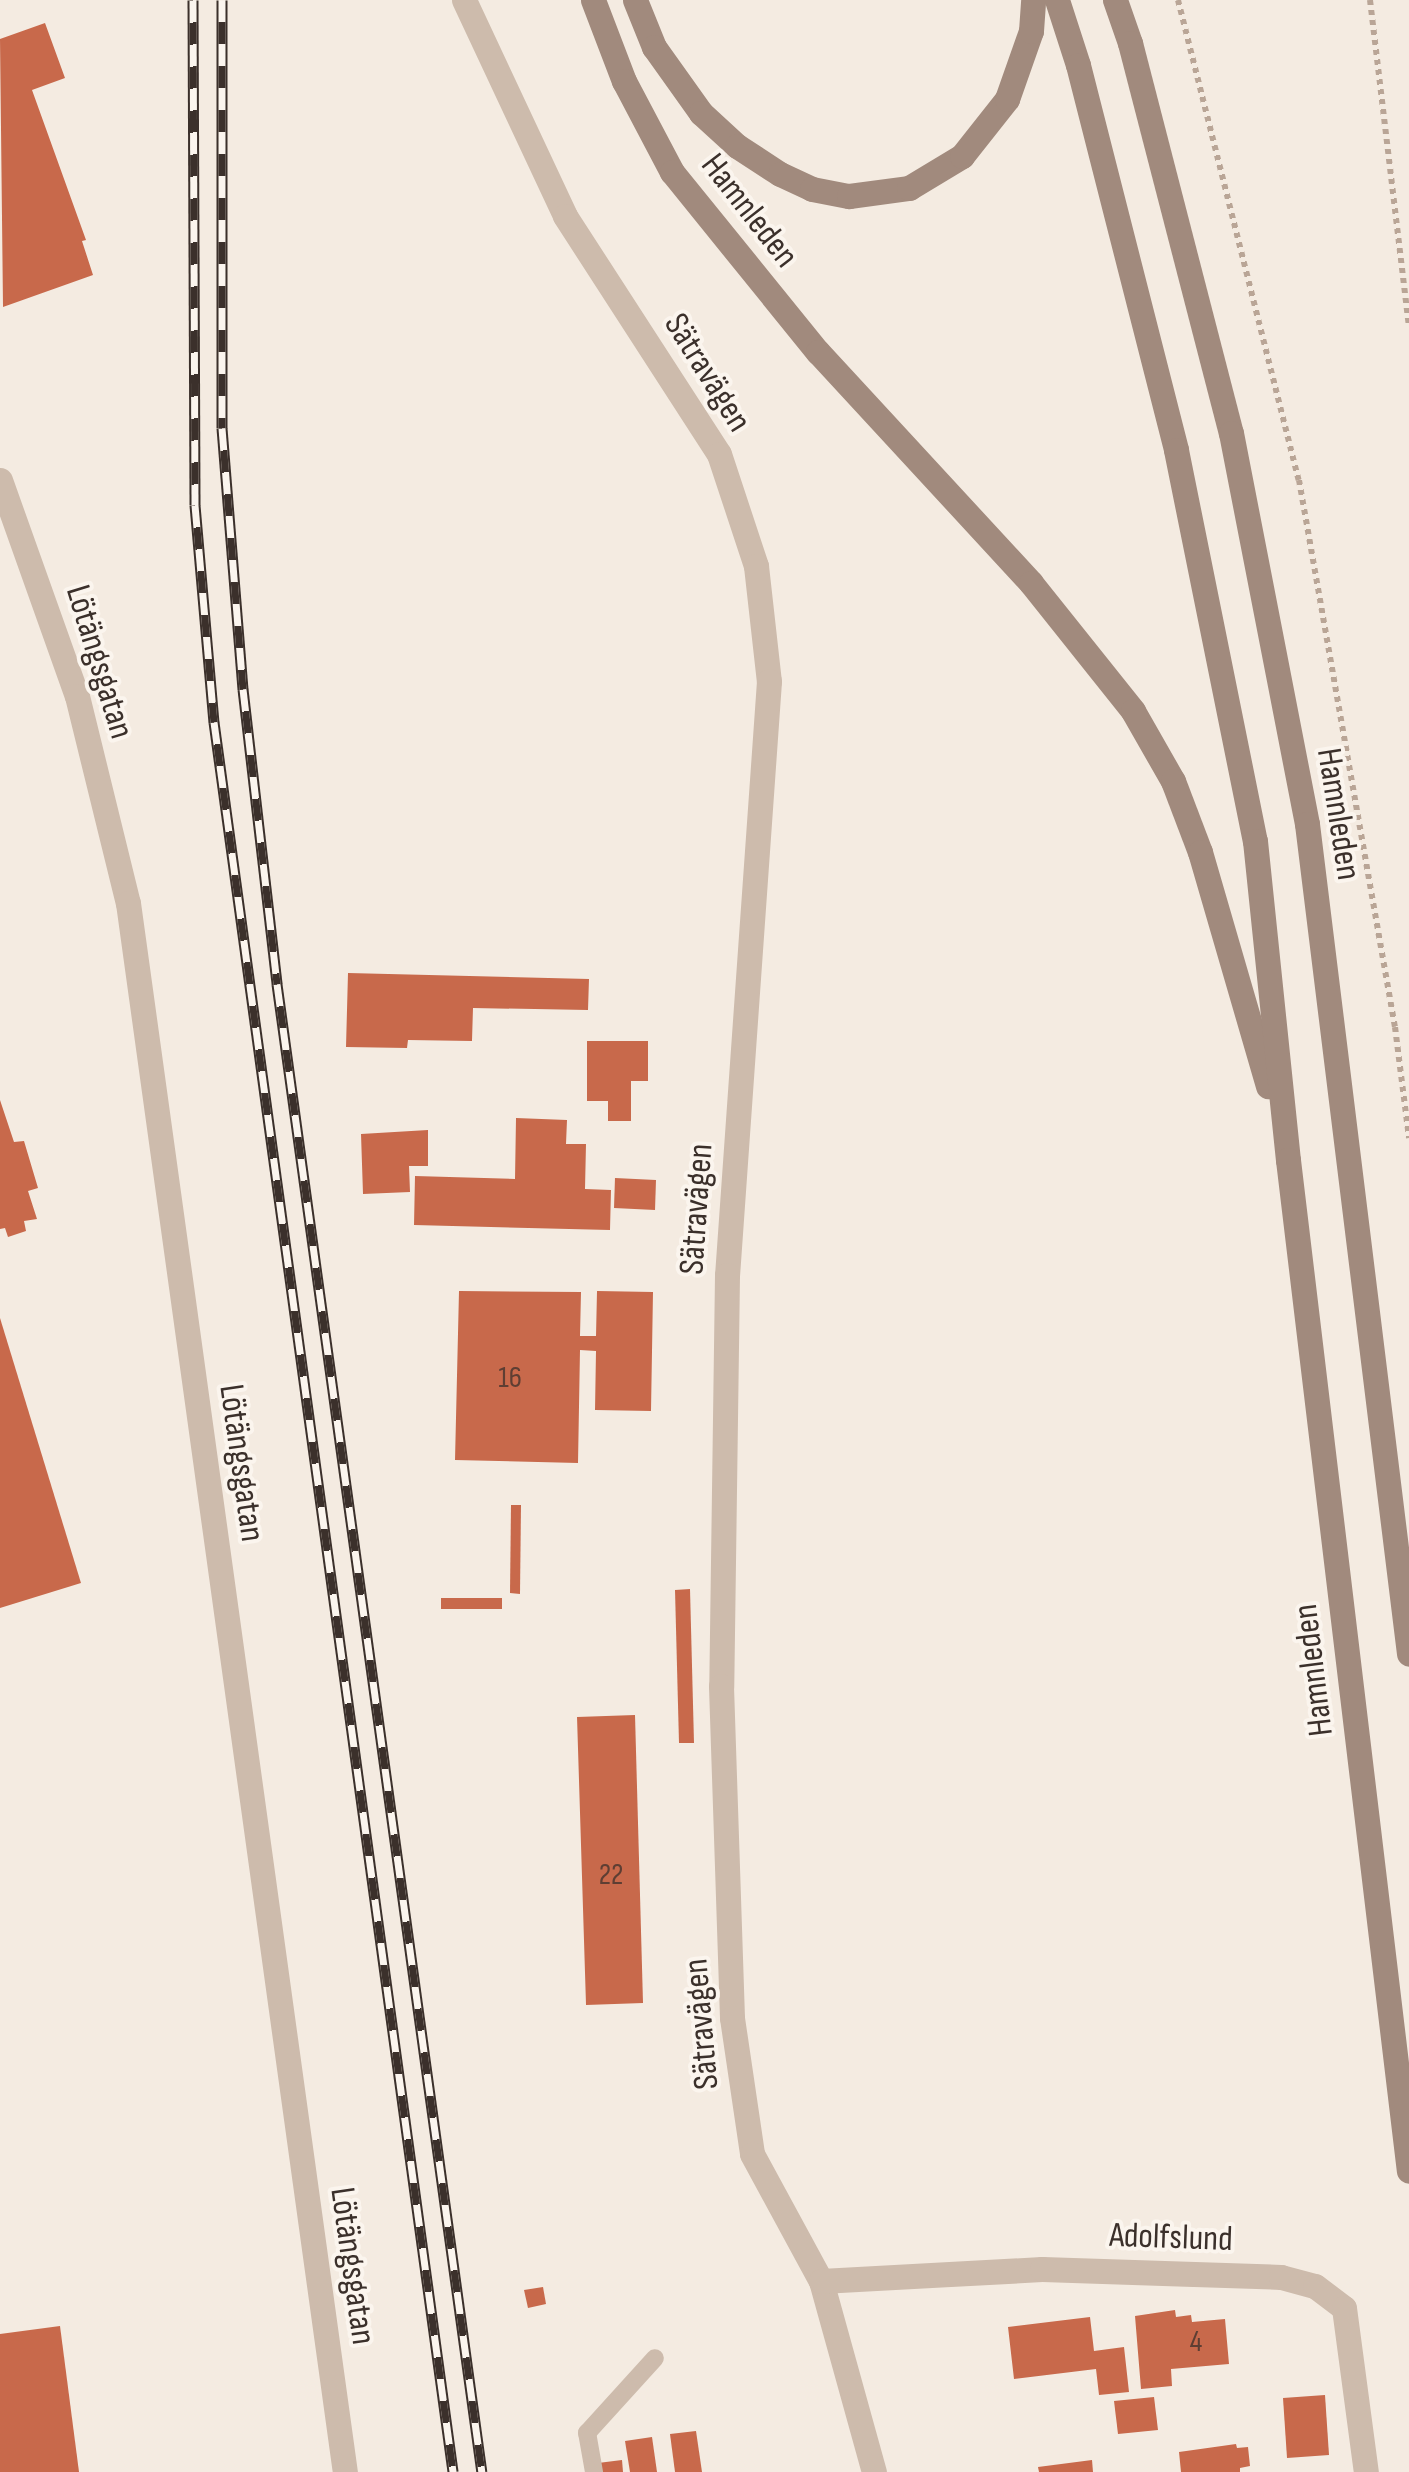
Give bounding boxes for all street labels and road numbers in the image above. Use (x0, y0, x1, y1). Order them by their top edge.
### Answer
street label: Hamnleden (692, 146, 806, 276)
street label: Sätravägen (654, 306, 760, 440)
street label: Lötängsgatan (56, 580, 142, 744)
street label: Hamnleden (1307, 745, 1369, 883)
street label: Sätravägen (671, 1142, 723, 1276)
street label: Lötängsgatan (209, 1382, 273, 1544)
street label: Hamnleden (1285, 1601, 1343, 1739)
street label: Sätravägen (675, 1957, 729, 2091)
street label: Lötängsgatan (320, 2185, 384, 2347)
street label: Adolfslund (1109, 2215, 1233, 2261)

